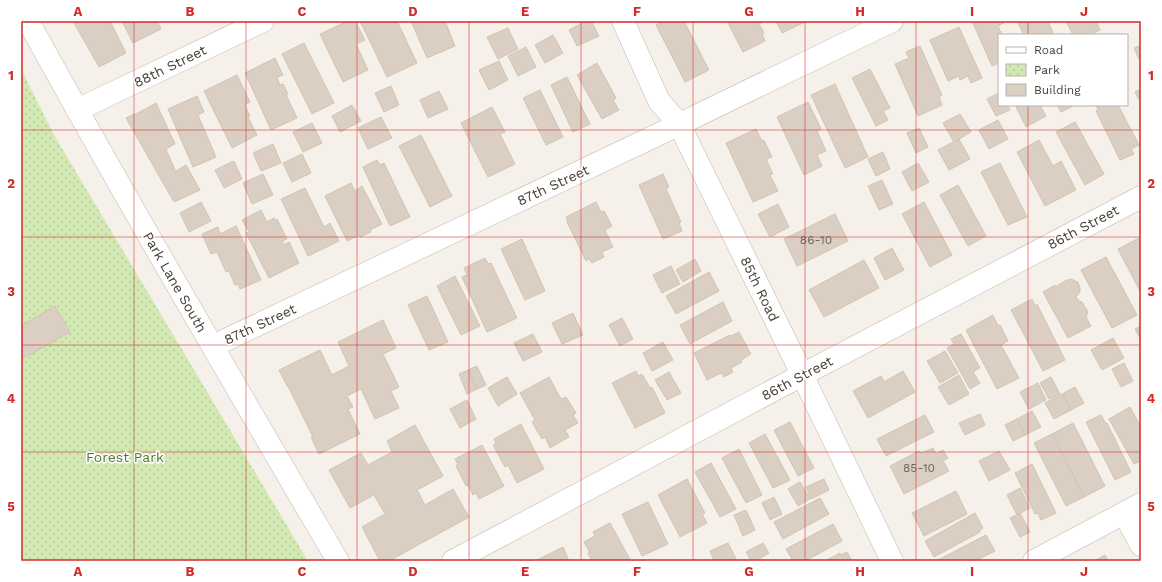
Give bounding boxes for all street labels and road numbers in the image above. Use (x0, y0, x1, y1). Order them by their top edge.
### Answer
street label: 88th Street (131, 42, 209, 90)
street label: 87th Street (515, 161, 592, 209)
street label: 86th Street (1045, 201, 1122, 253)
street label: Park Lane South (140, 229, 210, 335)
street label: 85th Road (737, 254, 783, 324)
street label: 87th Street (222, 300, 299, 348)
street label: 86th Street (759, 352, 836, 404)

